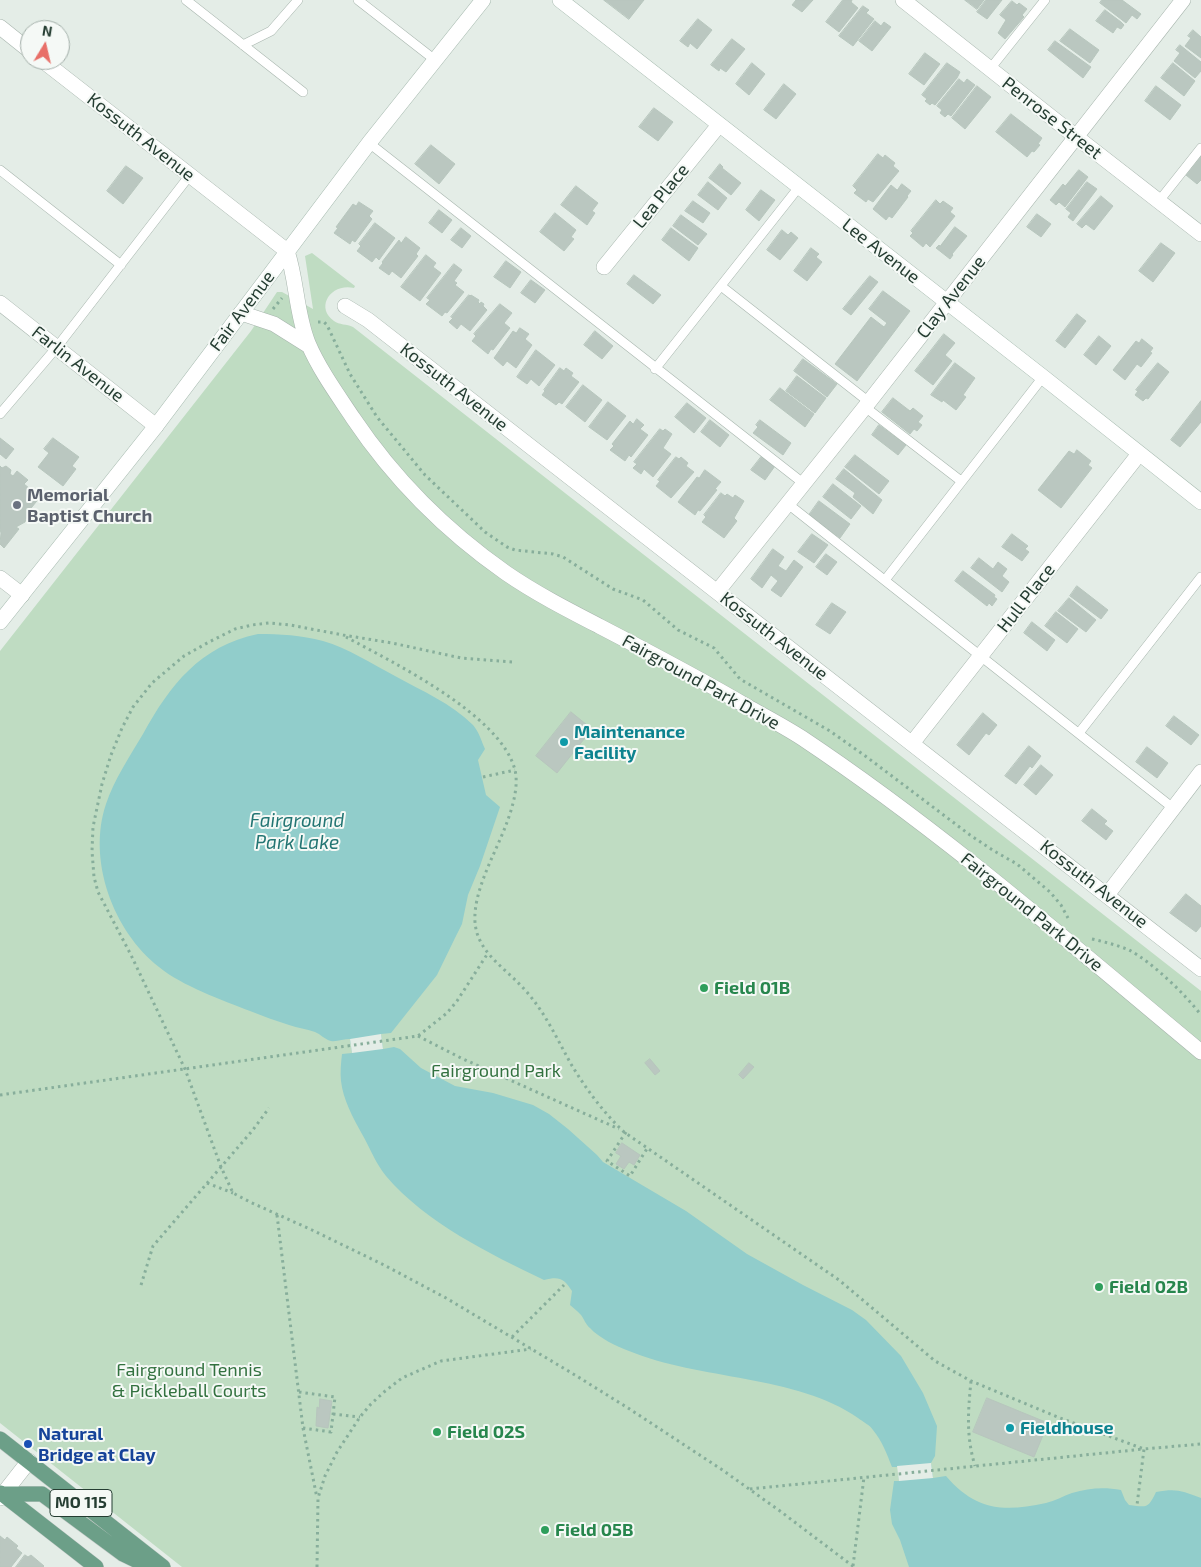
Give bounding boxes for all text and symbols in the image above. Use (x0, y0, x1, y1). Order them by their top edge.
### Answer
north arrow (20, 20, 70, 70)
text: N (41, 21, 54, 40)
street label: Penrose Street (998, 72, 1106, 164)
street label: Kossuth Avenue (83, 88, 199, 186)
street label: Lea Place (628, 159, 694, 233)
street label: Lee Avenue (838, 214, 924, 288)
street label: Clay Avenue (912, 251, 990, 343)
street label: Fair Avenue (205, 266, 279, 356)
street label: Farlin Avenue (28, 321, 128, 407)
street label: Kossuth Avenue (396, 338, 512, 436)
place label: Memorial Baptist Church (27, 484, 152, 526)
marker: Memorial Baptist Church (11, 499, 23, 511)
street label: Hull Place (993, 559, 1059, 637)
street label: Kossuth Avenue (716, 587, 832, 685)
street label: Fairground Park Drive (619, 630, 783, 734)
place label: Maintenance Facility (574, 721, 685, 764)
marker: Maintenance Facility (558, 736, 570, 748)
water label: Fairground Park Lake (250, 810, 344, 854)
street label: Kossuth Avenue (1036, 835, 1152, 933)
street label: Fairground Park Drive (957, 848, 1107, 976)
place label: Field 01B (714, 977, 790, 999)
marker: Field 01B (698, 982, 710, 994)
park label: Fairground Park (431, 1060, 561, 1082)
place label: Field 02B (1109, 1276, 1188, 1298)
marker: Field 02B (1093, 1281, 1105, 1293)
park label: Fairground Tennis & Pickleball Courts (112, 1359, 266, 1402)
place label: Fieldhouse (1020, 1417, 1114, 1439)
place label: Field 02S (447, 1421, 525, 1443)
marker: Fieldhouse (1004, 1422, 1016, 1434)
place label: Natural Bridge at Clay (38, 1423, 156, 1466)
marker: Field 02S (431, 1426, 443, 1438)
marker: Natural Bridge at Clay (22, 1438, 34, 1450)
road number: MO 115 (50, 1490, 112, 1516)
place label: Field 05B (555, 1519, 633, 1541)
marker: Field 05B (539, 1524, 551, 1536)

